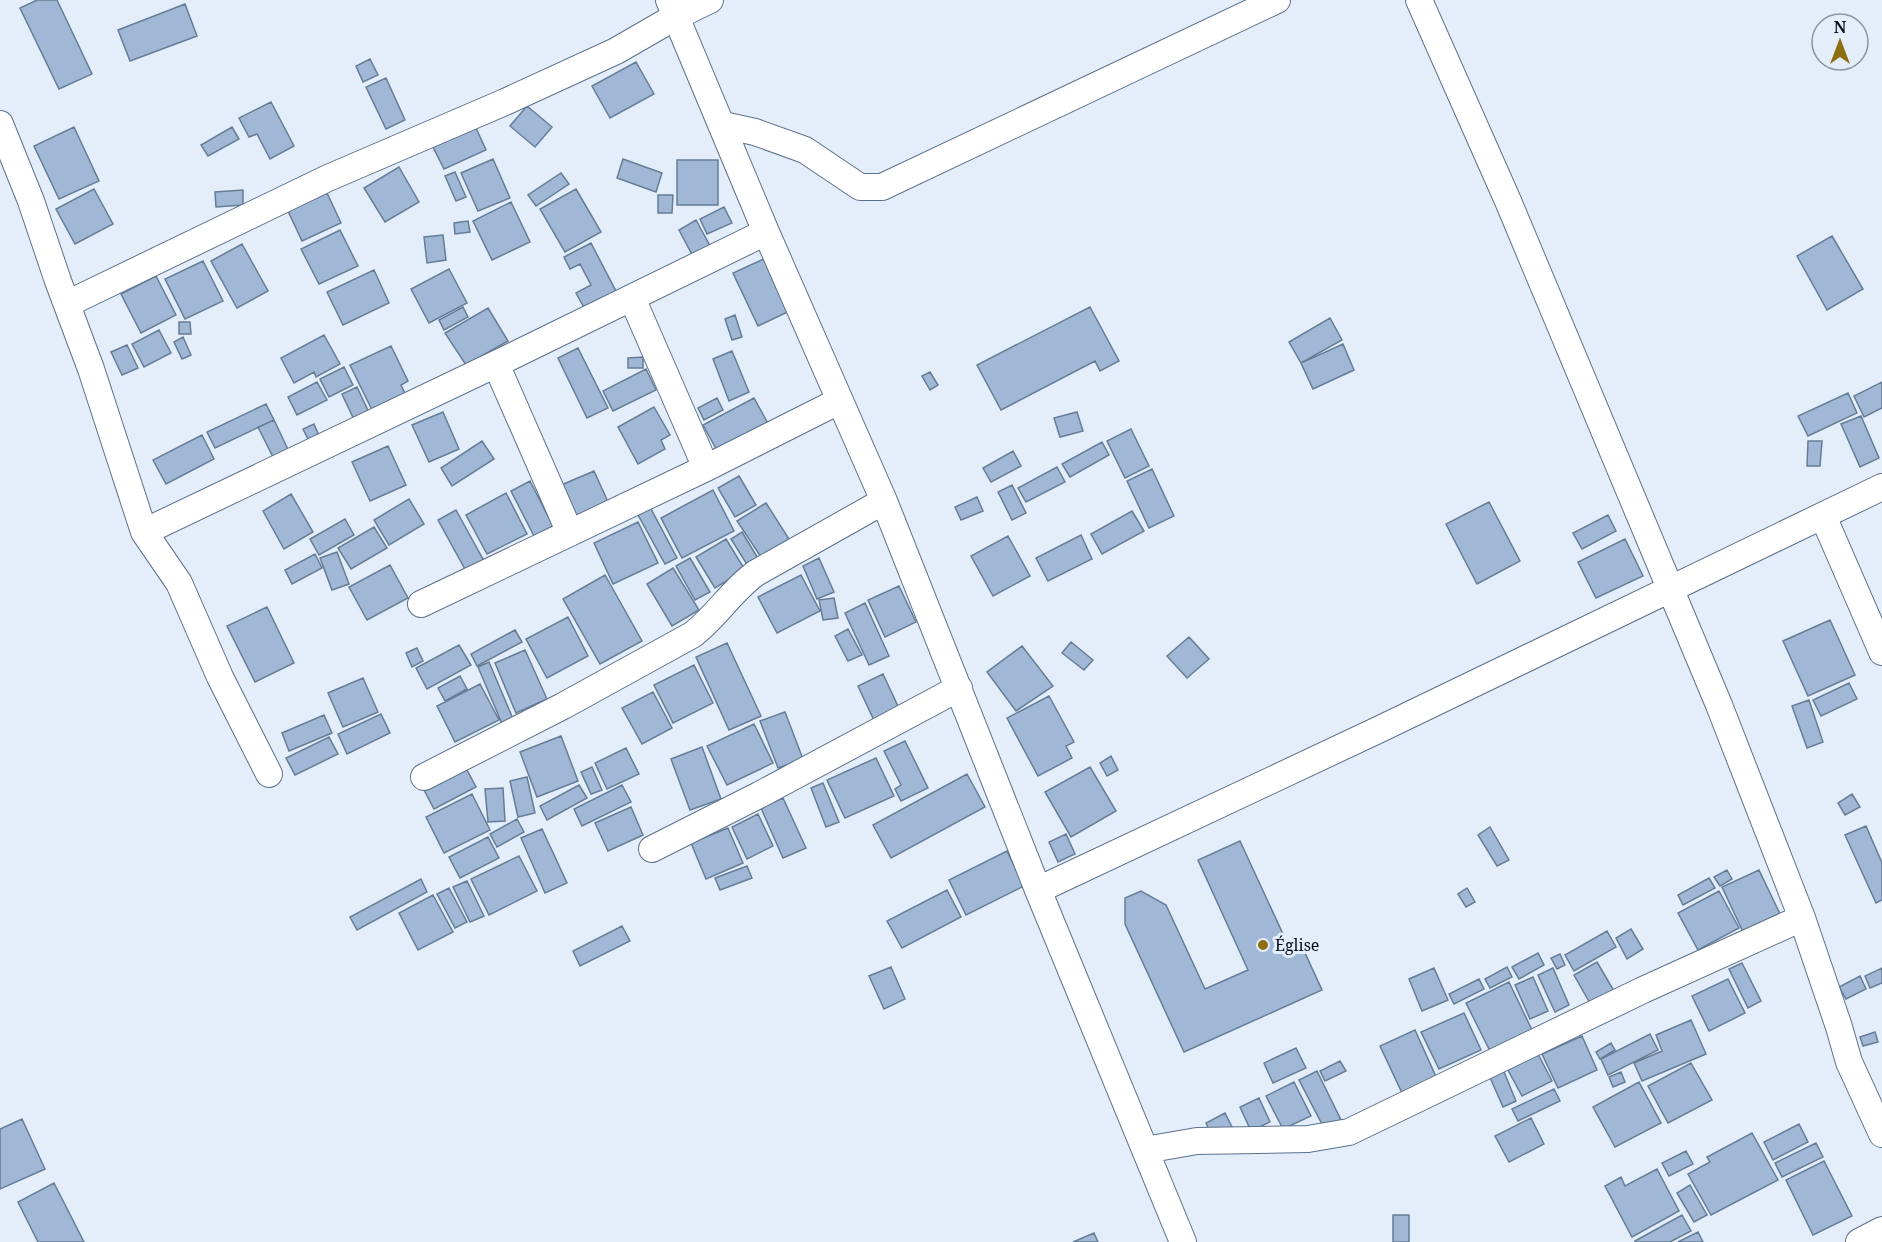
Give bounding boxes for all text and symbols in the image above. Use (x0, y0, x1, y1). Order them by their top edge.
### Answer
north arrow (1810, 12, 1870, 72)
text: N (1834, 16, 1847, 38)
place label: Église (1275, 934, 1319, 956)
marker: Église (1256, 938, 1270, 952)

